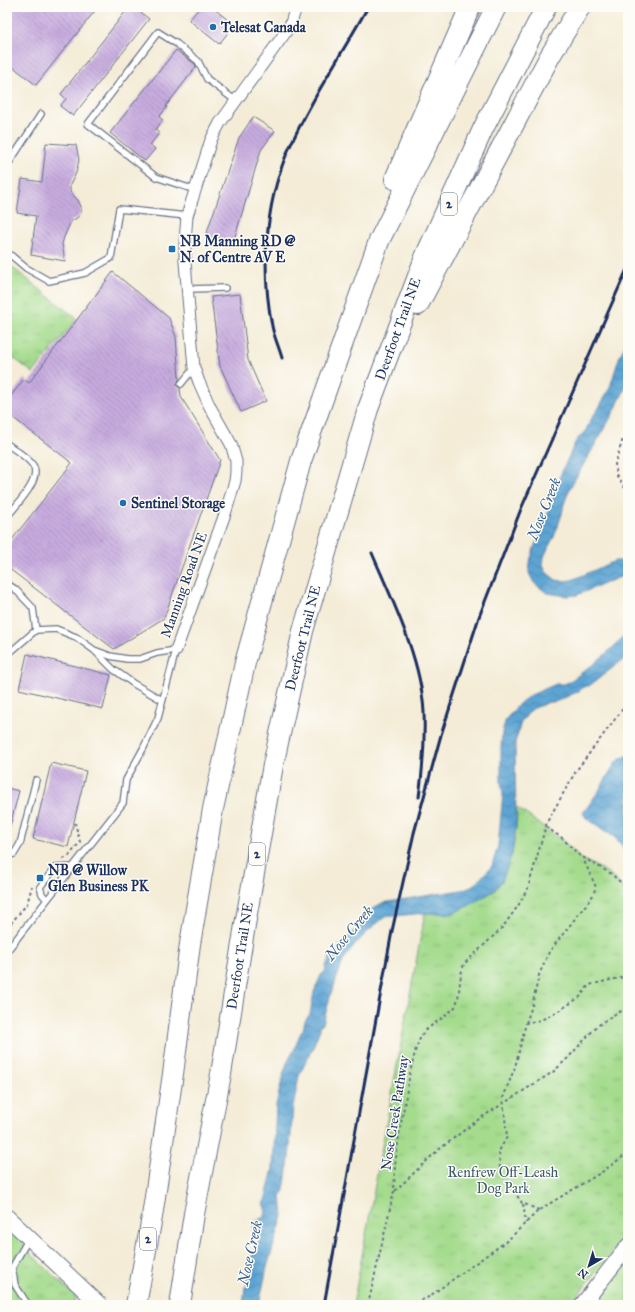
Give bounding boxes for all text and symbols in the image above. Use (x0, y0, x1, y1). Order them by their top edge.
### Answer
place label: Telesat Canada (220, 19, 307, 36)
marker: Telesat Canada (208, 22, 218, 32)
road number: 2 (441, 193, 457, 215)
place label: NB Manning RD @ N. of Centre AV E (180, 233, 296, 266)
marker: NB Manning RD @ N. of Centre AV E (167, 244, 177, 254)
street label: Deerfoot Trail NE (372, 275, 424, 383)
water label: Nose Creek (523, 475, 565, 544)
place label: Sentinel Storage (131, 495, 225, 513)
marker: Sentinel Storage (118, 498, 128, 508)
street label: Manning Road NE (157, 530, 211, 640)
street label: Deerfoot Trail NE (282, 584, 324, 692)
road number: 2 (249, 843, 265, 865)
place label: NB @ Willow Glen Business PK (48, 862, 150, 895)
marker: NB @ Willow Glen Business PK (35, 873, 45, 883)
street label: Deerfoot Trail NE (223, 901, 257, 1011)
water label: Nose Creek (320, 902, 377, 965)
street label: Nose Creek Pathway (378, 1054, 413, 1172)
park label: Renfrew Off-Leash Dog Park (448, 1164, 559, 1197)
water label: Nose Creek (234, 1219, 266, 1288)
road number: 2 (140, 1228, 156, 1250)
north arrow (569, 1246, 609, 1286)
text: N (575, 1265, 591, 1281)

